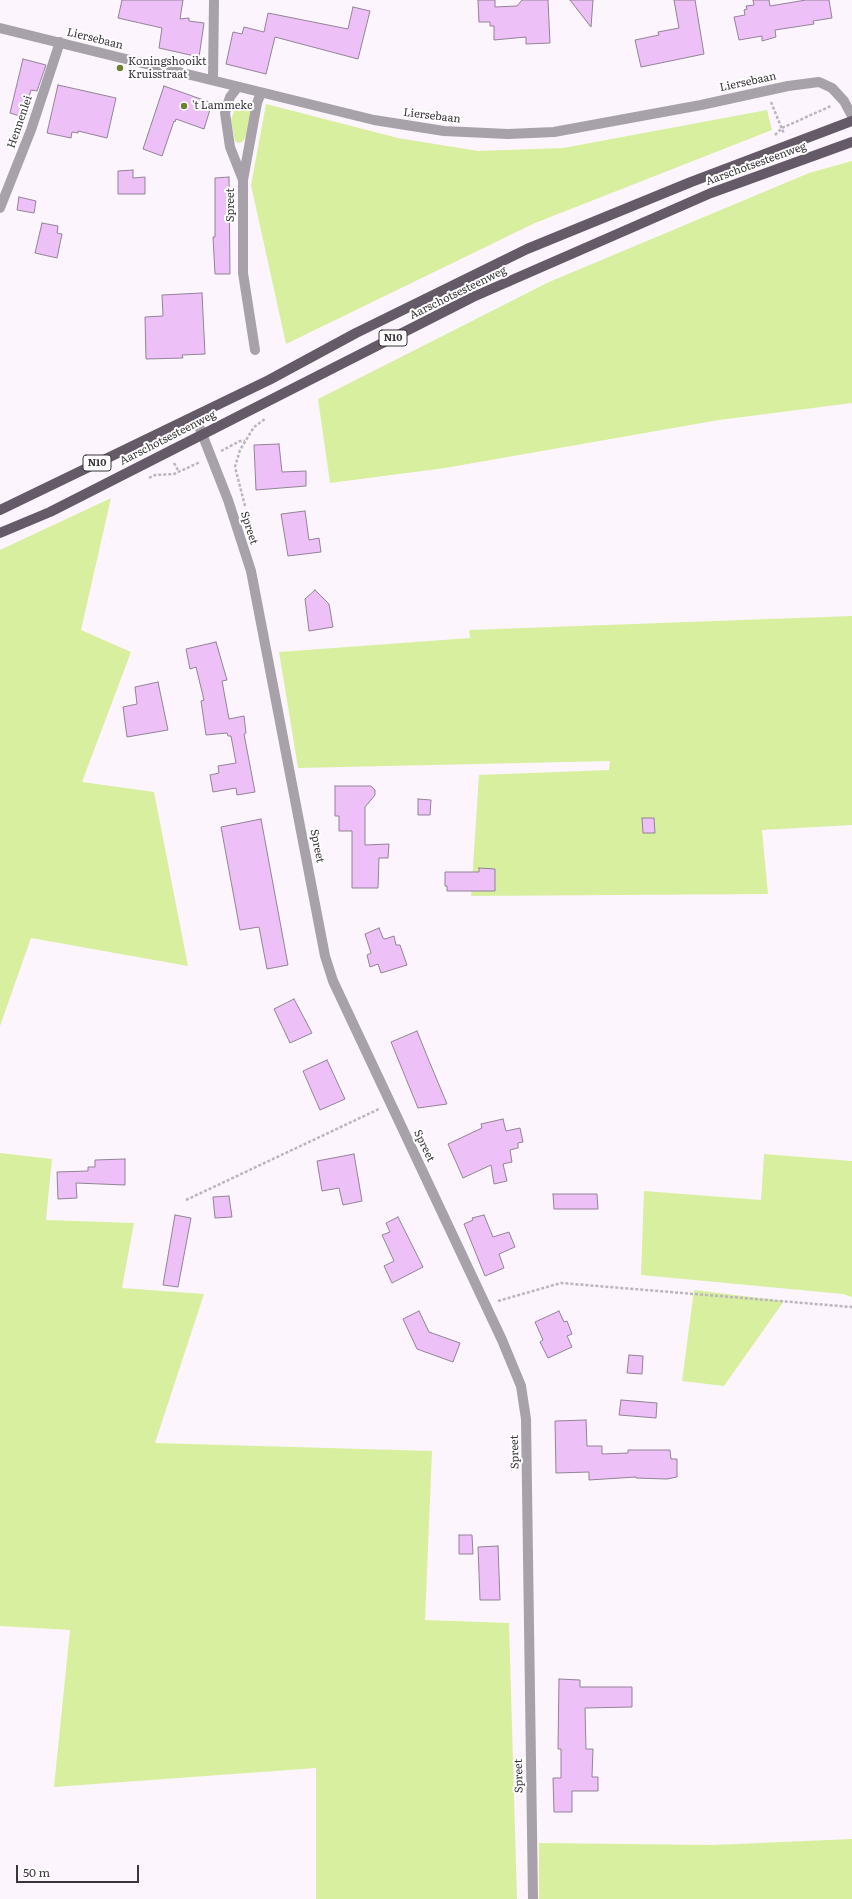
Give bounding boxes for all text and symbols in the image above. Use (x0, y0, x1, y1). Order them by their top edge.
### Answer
street label: Liersebaan (65, 26, 125, 52)
place label: Koningshooikt Kruisstraat (128, 55, 206, 81)
marker: Koningshooikt Kruisstraat (115, 63, 125, 73)
street label: Liersebaan (718, 70, 778, 94)
street label: Hennenlei (5, 94, 35, 150)
place label: 't Lammeke (192, 99, 253, 113)
marker: 't Lammeke (179, 101, 189, 111)
street label: Liersebaan (403, 106, 461, 126)
street label: Aarschotsesteenweg (704, 140, 808, 188)
street label: Spreet (224, 188, 238, 222)
street label: Aarschotsesteenweg (407, 264, 509, 322)
road number: N10 (379, 330, 407, 346)
street label: Aarschotsesteenweg (118, 408, 218, 468)
road number: N10 (83, 455, 111, 471)
street label: Spreet (237, 510, 261, 546)
street label: Spreet (307, 828, 327, 864)
street label: Spreet (411, 1128, 437, 1164)
street label: Spreet (508, 1435, 522, 1469)
street label: Spreet (512, 1759, 526, 1793)
scale bar (18, 1857, 141, 1883)
text: 50 m (23, 1863, 50, 1881)

